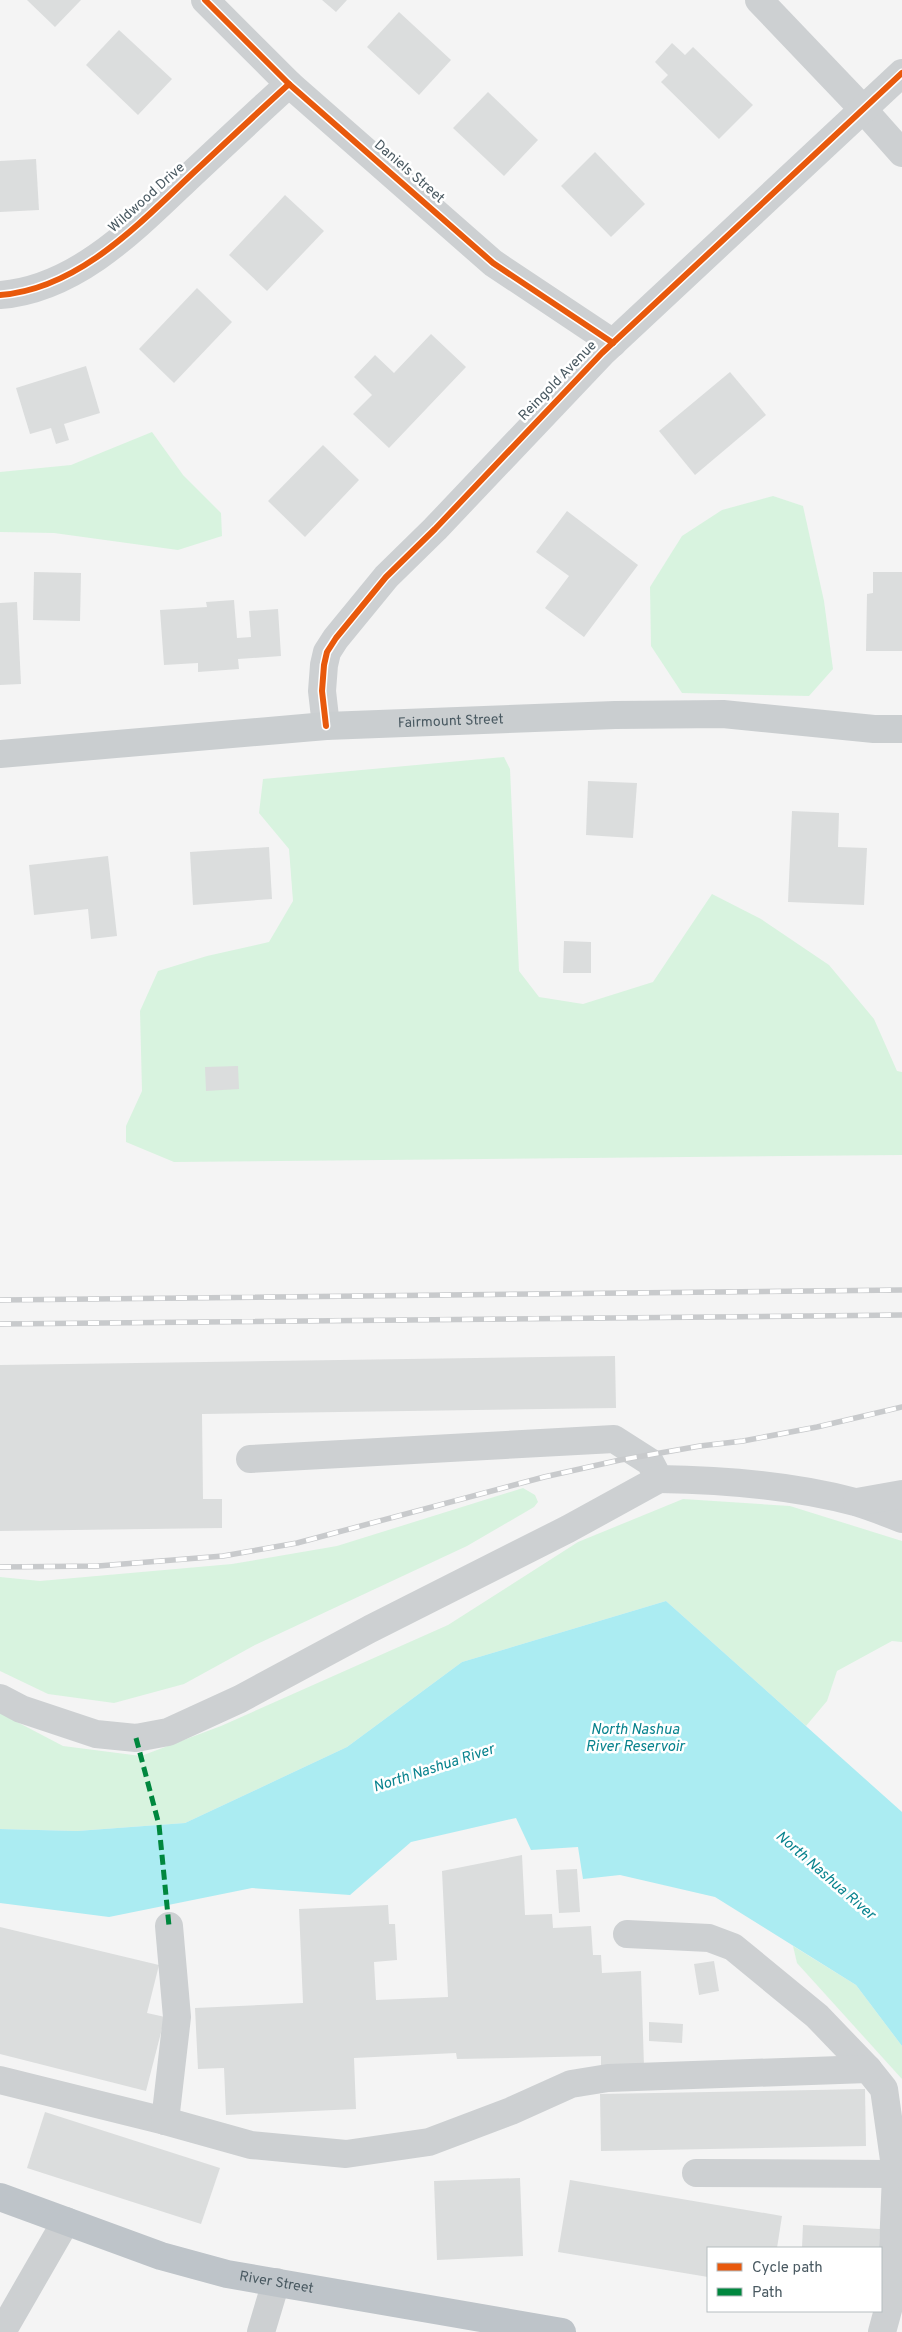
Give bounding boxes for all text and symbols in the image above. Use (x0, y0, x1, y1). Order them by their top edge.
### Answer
street label: Daniels Street (370, 137, 448, 207)
street label: Wildwood Drive (105, 159, 189, 237)
street label: Reingold Avenue (515, 337, 601, 425)
street label: Fairmount Street (398, 711, 504, 732)
water label: North Nashua River Reservoir (585, 1721, 686, 1757)
water label: North Nashua River (371, 1740, 498, 1798)
water label: North Nashua River (771, 1827, 880, 1925)
legend (707, 2247, 882, 2312)
text: Cycle path (752, 2259, 823, 2278)
street label: River Street (238, 2268, 315, 2297)
text: Path (752, 2284, 783, 2303)

